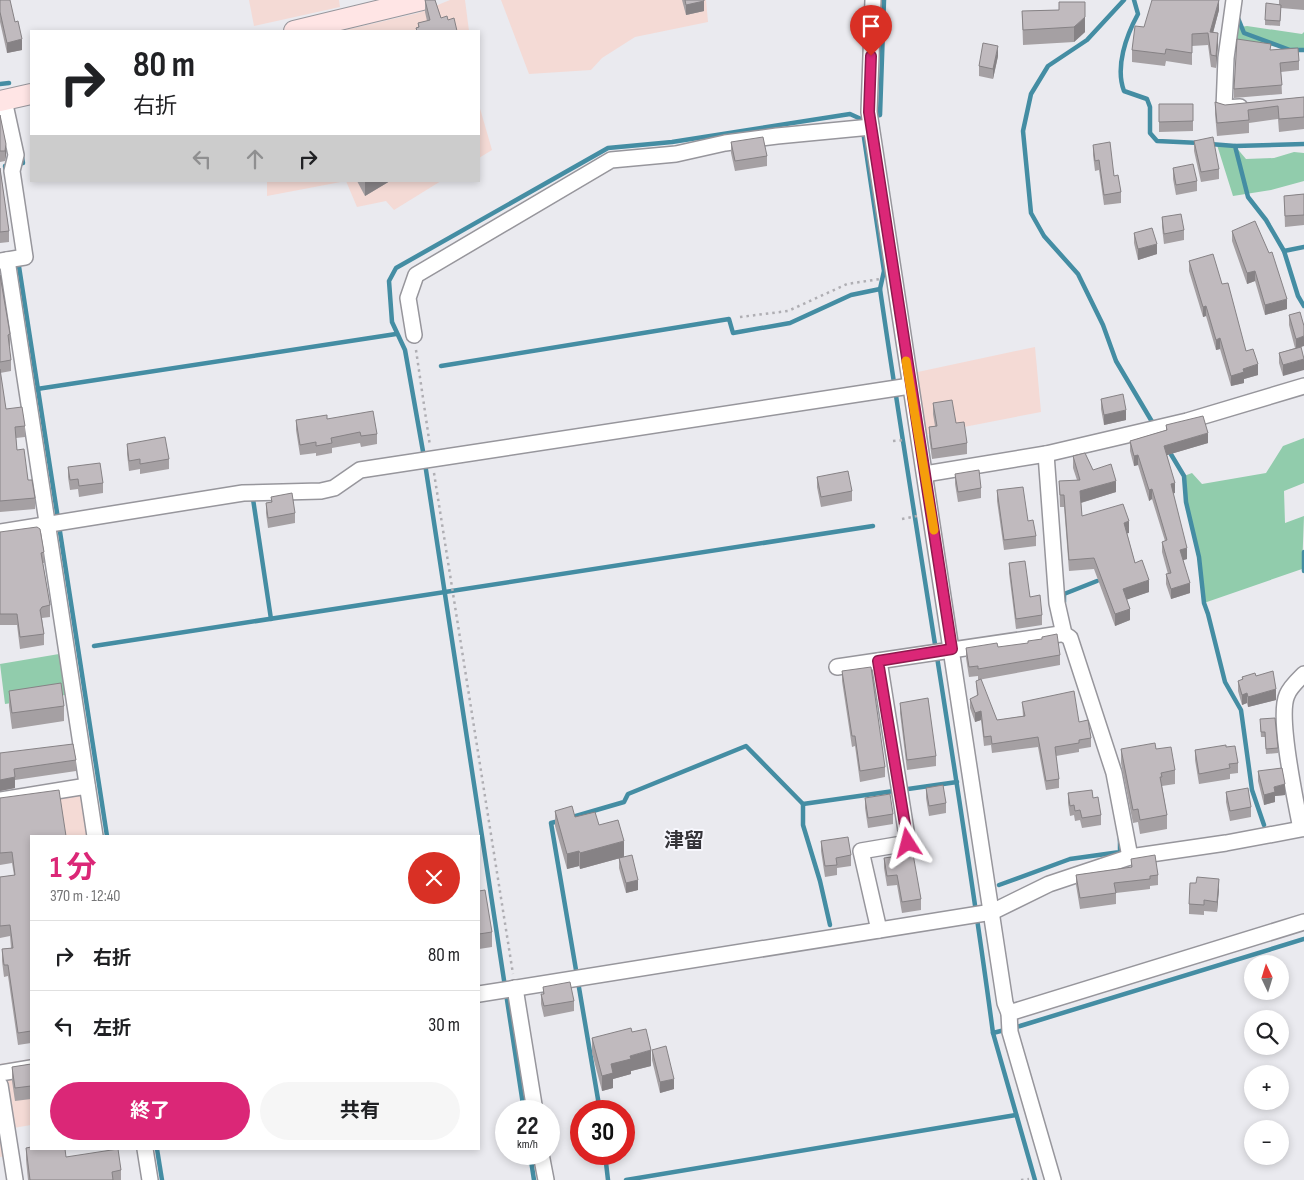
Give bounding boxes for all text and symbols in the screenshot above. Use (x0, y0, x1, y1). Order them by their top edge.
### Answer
pin (850, 5, 892, 56)
icon: arrive (857, 12, 885, 40)
text: 80 m (133, 44, 195, 87)
icon: right (50, 50, 115, 115)
text: 右折 (133, 93, 177, 120)
icon: left (188, 145, 216, 173)
icon: ahead (241, 145, 269, 173)
icon: right (294, 145, 322, 173)
position arrow (881, 816, 933, 868)
district label: 津留 (664, 829, 704, 853)
text: 1 分 (50, 850, 96, 886)
button: close (408, 852, 460, 904)
text: 370 m · 12:40 (50, 887, 121, 906)
icon: right (50, 942, 78, 970)
text: 80 m (428, 944, 460, 967)
text: 右折 (93, 947, 131, 970)
north arrow (1244, 955, 1289, 1000)
map controls (1244, 955, 1289, 1165)
button: search (1244, 1010, 1289, 1055)
icon: left (50, 1012, 78, 1040)
text: 30 m (428, 1014, 460, 1037)
text: 左折 (93, 1017, 131, 1040)
button: + (1244, 1065, 1289, 1110)
button: 終了 (50, 1082, 250, 1140)
button: 共有 (260, 1082, 460, 1140)
speed limit sign: 30 (570, 1100, 635, 1165)
text: 22 (517, 1111, 538, 1142)
button: − (1244, 1120, 1289, 1165)
text: km/h (517, 1137, 538, 1152)

